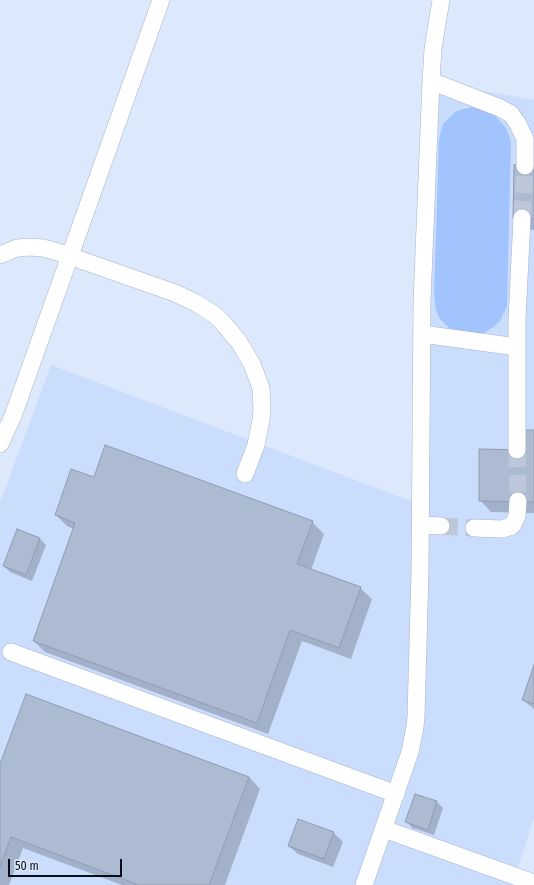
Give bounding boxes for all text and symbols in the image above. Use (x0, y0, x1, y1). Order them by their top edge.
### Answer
scale bar (10, 851, 124, 877)
text: 50 m (15, 859, 39, 873)

